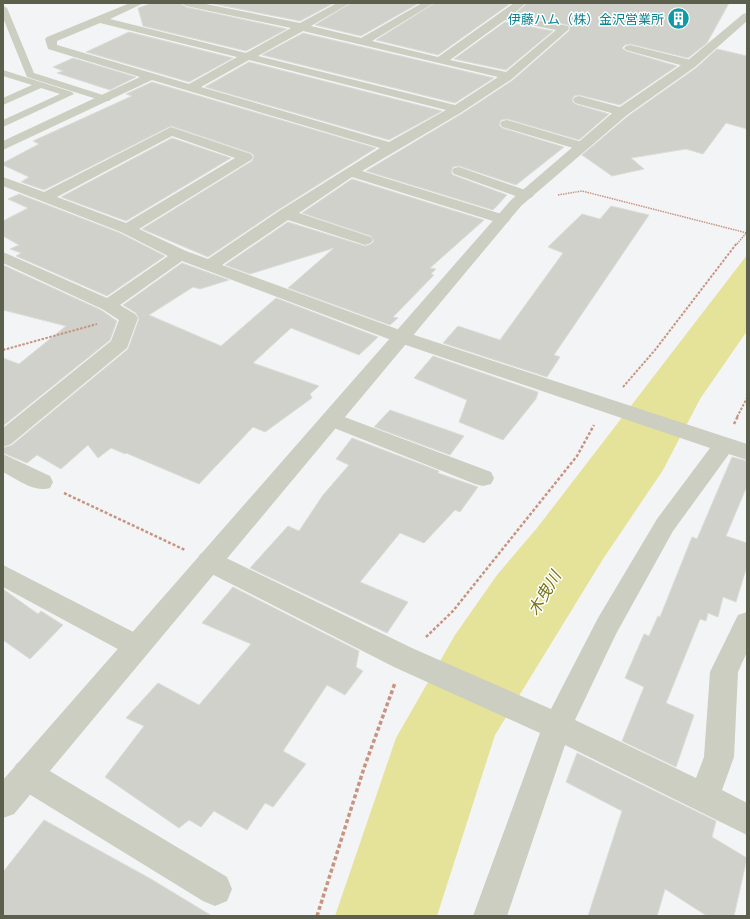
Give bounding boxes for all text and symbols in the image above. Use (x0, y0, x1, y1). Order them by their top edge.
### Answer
building icon: 伊藤ハム（株）金沢営業所 (666, 6, 692, 32)
place label: 伊藤ハム（株）金沢営業所 (508, 12, 664, 27)
water label: 木曳川 (524, 566, 566, 619)

